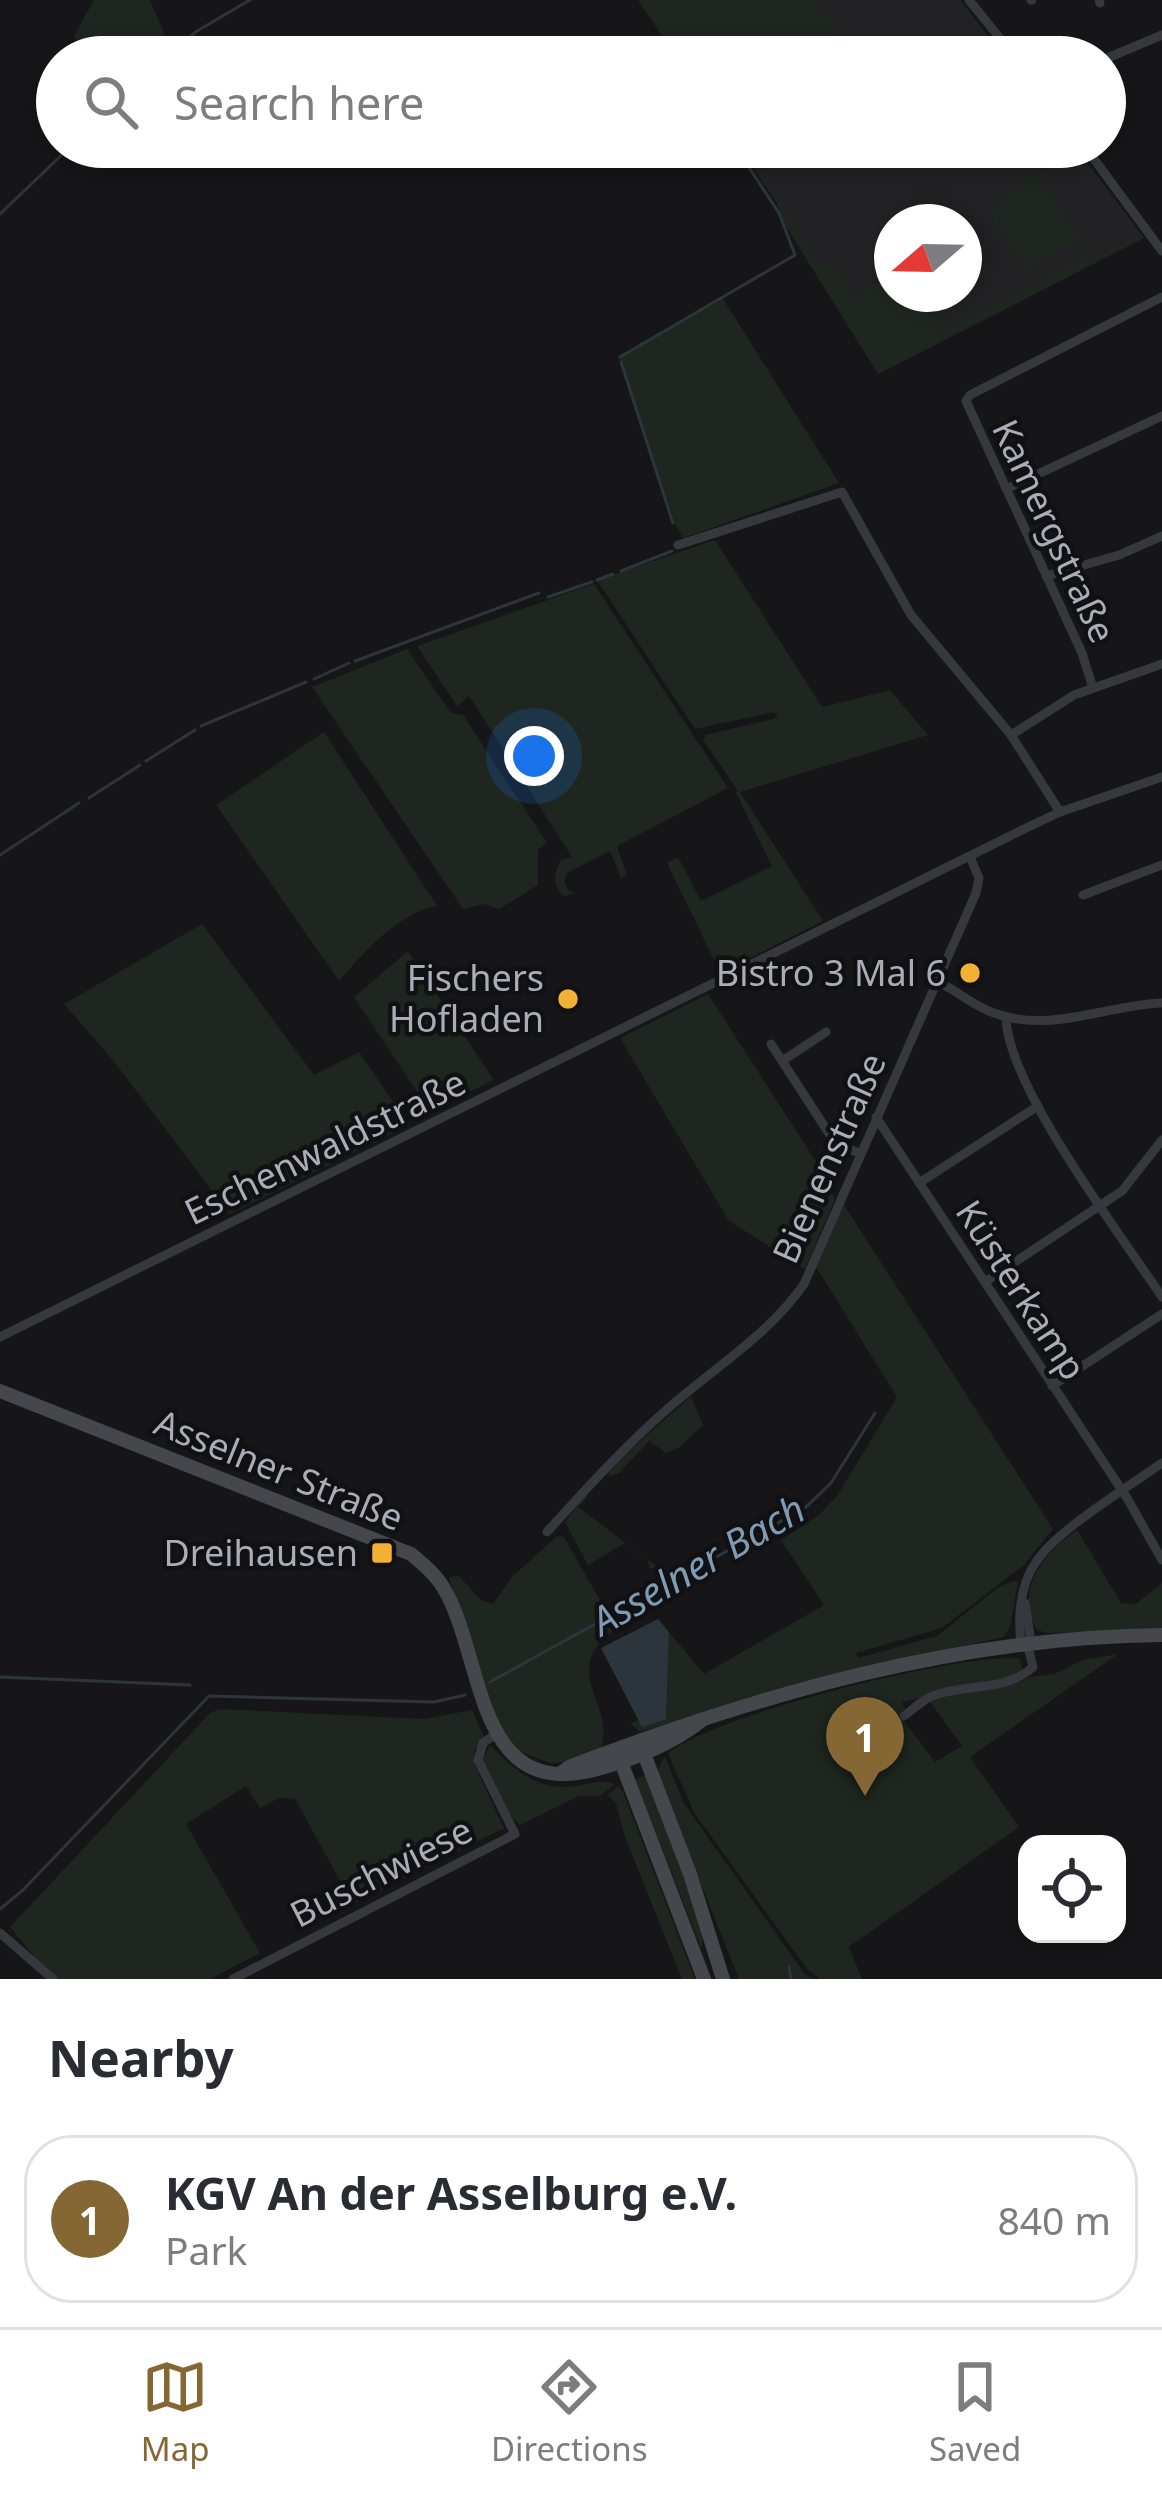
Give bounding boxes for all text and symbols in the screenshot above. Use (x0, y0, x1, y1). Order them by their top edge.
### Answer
search box (36, 36, 1126, 168)
icon: search (78, 69, 144, 135)
text: Search here (174, 72, 424, 133)
north arrow (874, 204, 982, 312)
street label: Kamergstraße (981, 411, 1128, 650)
your location (504, 726, 564, 786)
place label: Bistro 3 Mal 6 (716, 948, 946, 997)
place label: Fischers Hofladen (389, 953, 544, 1043)
marker: Bistro 3 Mal 6 (957, 960, 983, 986)
marker: Fischers Hofladen (555, 986, 581, 1012)
street label: Bienenstraße (760, 1045, 897, 1271)
street label: Eschenwaldstraße (176, 1057, 473, 1236)
street label: Küsterkamp (945, 1190, 1098, 1389)
street label: Asselner Straße (148, 1397, 411, 1542)
water label: Asselner Bach (578, 1481, 814, 1648)
place label: Dreihausen (163, 1528, 358, 1577)
marker: Dreihausen (369, 1540, 395, 1566)
pin: 1 (826, 1697, 904, 1796)
street label: Buschwiese (282, 1805, 480, 1938)
map controls (1018, 1835, 1126, 1943)
button: locate (1018, 1835, 1126, 1943)
text: Nearby (48, 2022, 234, 2092)
text: KGV An der Asselburg e.V. (165, 2162, 737, 2223)
text: 1 (79, 2193, 101, 2246)
text: 840 m (997, 2193, 1111, 2246)
text: Park (165, 2223, 247, 2276)
tab: Map (141, 2354, 209, 2471)
tab: Directions (491, 2354, 648, 2471)
tab: Saved (929, 2354, 1021, 2471)

